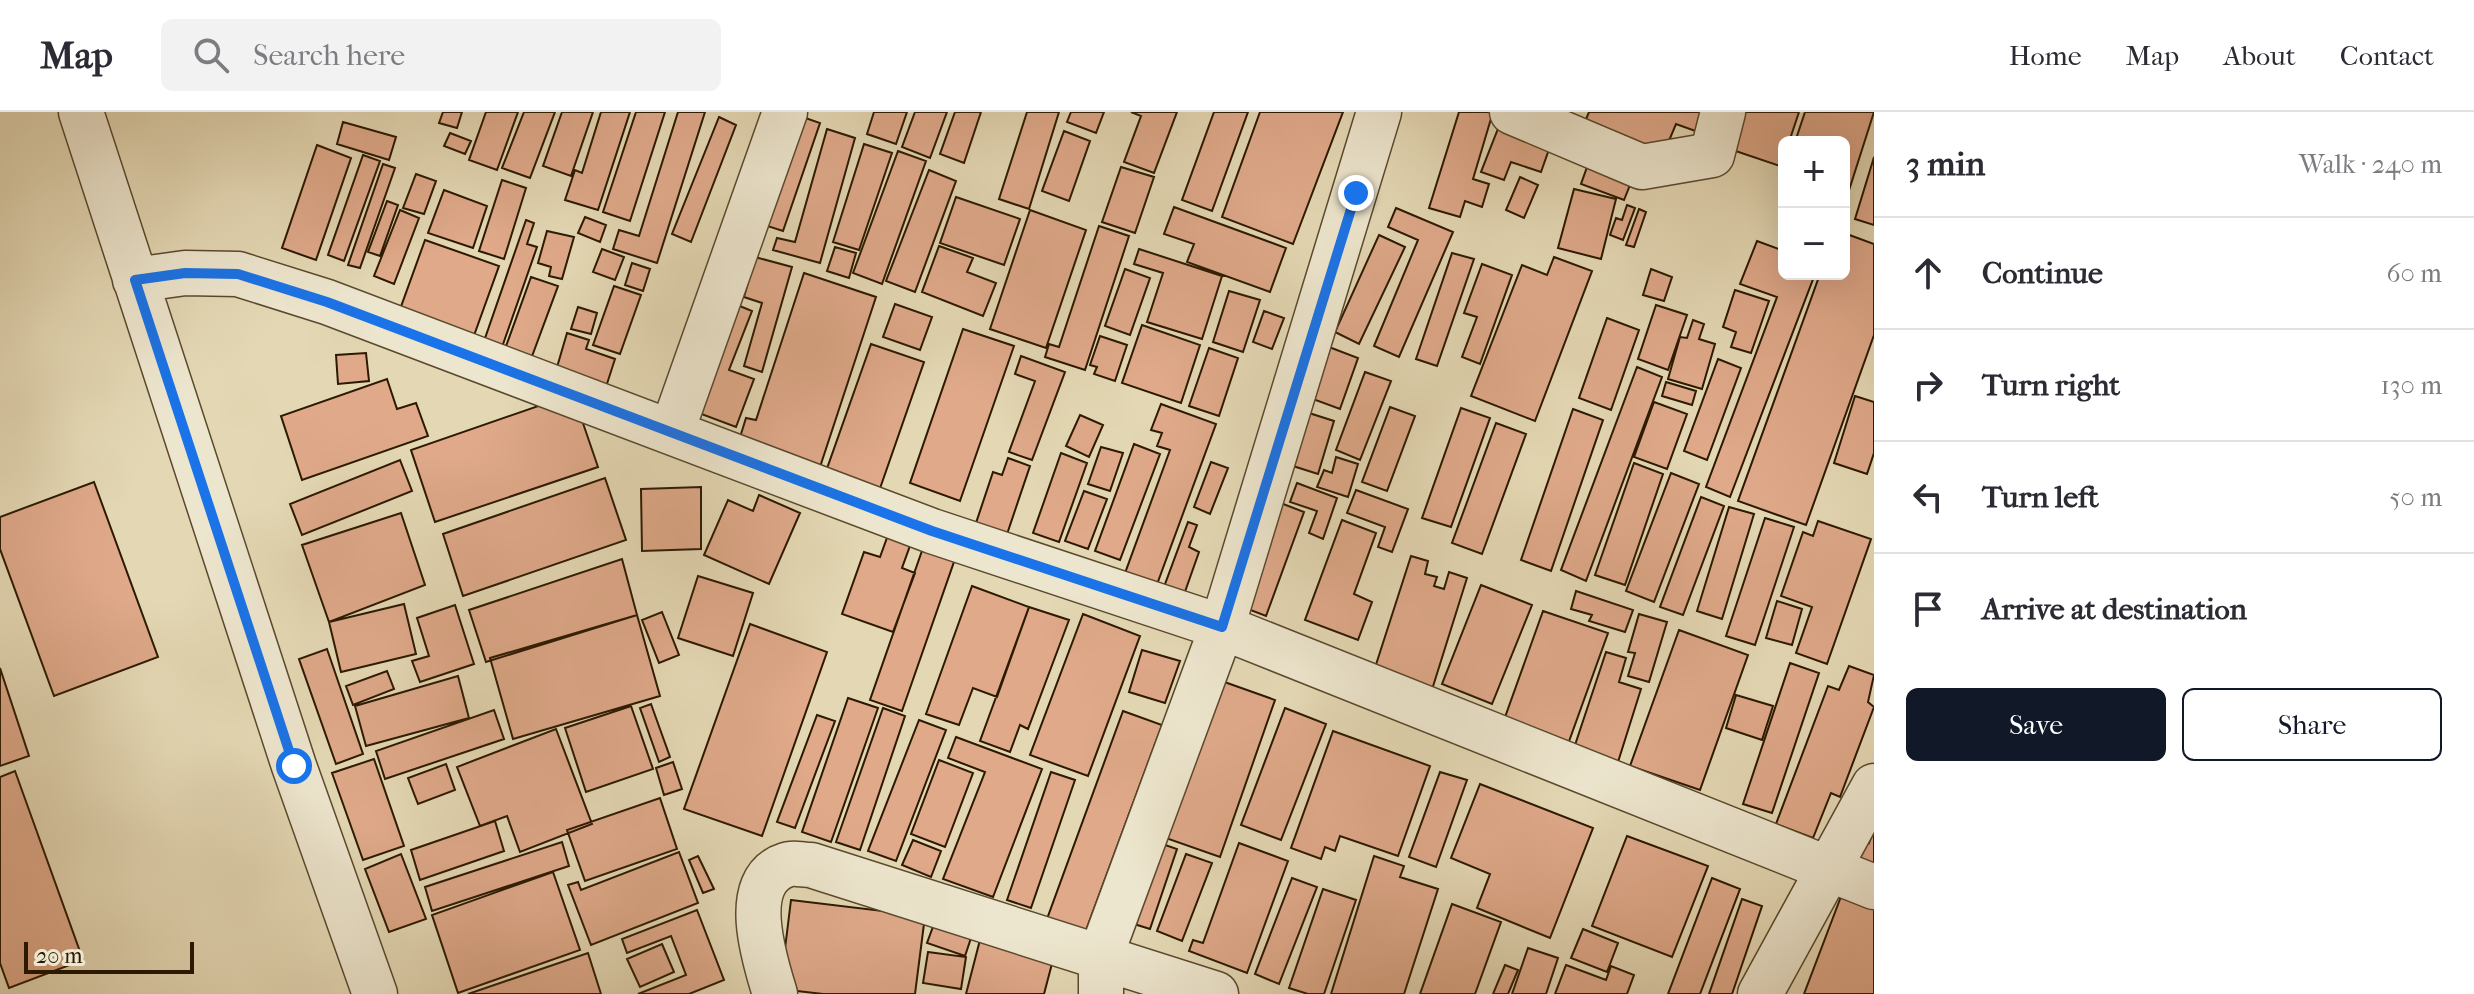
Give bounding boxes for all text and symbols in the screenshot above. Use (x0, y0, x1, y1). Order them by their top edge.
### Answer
search box (161, 19, 721, 91)
text: Map (40, 33, 113, 78)
icon: search (189, 33, 233, 77)
text: Search here (253, 38, 405, 73)
text: Home (2009, 39, 2082, 72)
text: Map (2126, 39, 2179, 72)
text: About (2223, 39, 2296, 72)
text: Contact (2340, 39, 2434, 72)
map controls (1778, 136, 1850, 280)
button: + (1778, 136, 1850, 208)
text: 3 min (1906, 144, 1985, 184)
text: Walk · 240 m (2299, 149, 2442, 180)
route end (1338, 175, 1374, 211)
button: − (1778, 208, 1850, 280)
icon: ahead (1906, 251, 1950, 295)
text: Continue (1982, 256, 2103, 291)
text: 60 m (2386, 258, 2442, 289)
icon: right (1906, 363, 1950, 407)
text: Turn right (1982, 368, 2120, 403)
text: 130 m (2381, 370, 2442, 401)
icon: left (1906, 475, 1950, 519)
text: Turn left (1982, 480, 2099, 515)
text: 50 m (2389, 482, 2442, 513)
icon: arrive (1906, 587, 1950, 631)
text: Arrive at destination (1982, 592, 2247, 627)
button: Save (1906, 688, 2166, 761)
button: Share (2182, 688, 2442, 761)
route start (276, 748, 312, 784)
scale bar (24, 938, 194, 974)
text: 20 m (36, 943, 82, 969)

